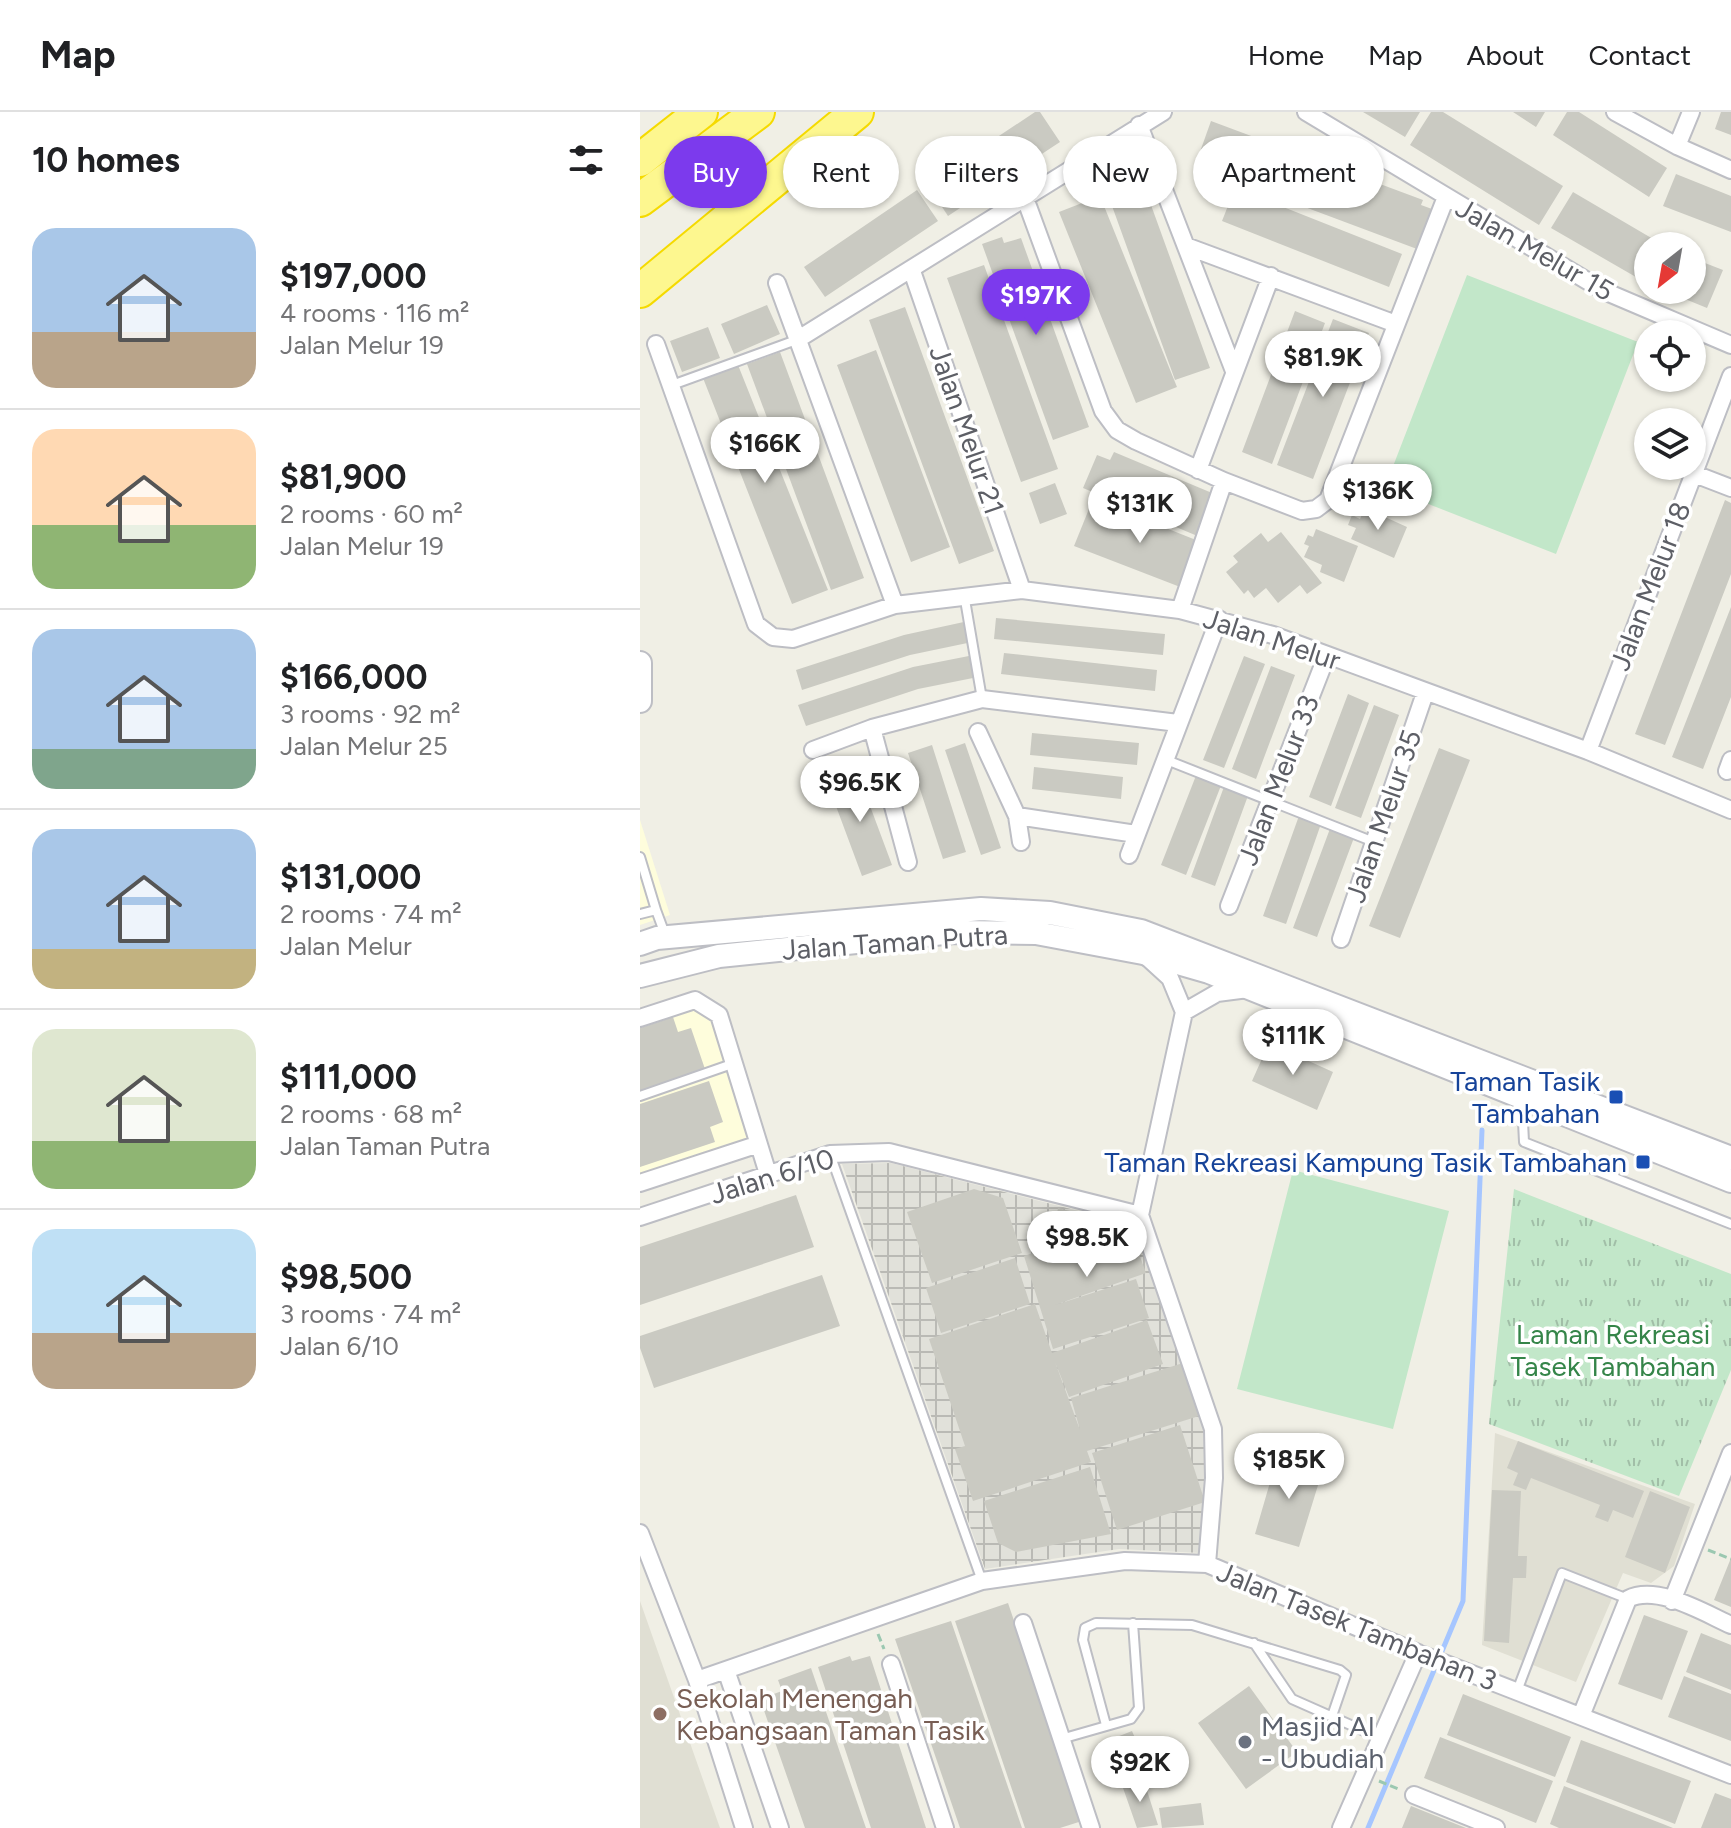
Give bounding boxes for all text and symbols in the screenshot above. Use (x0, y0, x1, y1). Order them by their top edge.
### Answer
text: Map (40, 32, 116, 78)
text: Home (1248, 38, 1324, 72)
text: Map (1368, 38, 1423, 72)
text: About (1467, 38, 1544, 72)
text: Contact (1588, 38, 1691, 72)
chip: Buy (664, 136, 767, 208)
chip: Rent (783, 136, 899, 208)
chip: Filters (915, 136, 1047, 208)
chip: New (1063, 136, 1177, 208)
chip: Apartment (1193, 136, 1384, 208)
icon: filters (564, 138, 608, 182)
text: 10 homes (32, 140, 180, 181)
street label: Jalan Melur 15 (1450, 190, 1620, 308)
north arrow (1634, 232, 1706, 304)
map controls (1634, 232, 1706, 480)
text: $197,000 (280, 256, 427, 297)
icon: home (96, 260, 192, 356)
pin: $197K (980, 269, 1092, 337)
text: $197K (1000, 279, 1072, 311)
text: 4 rooms · 116 m² (280, 297, 469, 329)
button: locate (1634, 320, 1706, 392)
text: Jalan Melur 19 (280, 329, 444, 361)
pin: $81.9K (1258, 331, 1388, 399)
street label: Jalan Melur 21 (922, 341, 1012, 519)
text: $81.9K (1283, 341, 1363, 373)
button: layers (1634, 408, 1706, 480)
pin: $166K (709, 417, 821, 485)
text: $166K (729, 427, 801, 459)
text: $81,900 (280, 457, 407, 498)
icon: home (96, 461, 192, 557)
pin: $136K (1322, 464, 1434, 532)
text: $136K (1342, 474, 1414, 506)
pin: $131K (1084, 477, 1196, 545)
text: $131K (1106, 487, 1174, 519)
street label: Jalan Melur 18 (1602, 497, 1698, 675)
text: 2 rooms · 60 m² (280, 498, 463, 530)
text: Jalan Melur 19 (280, 530, 444, 562)
street label: Jalan Melur (1199, 601, 1345, 677)
text: $166,000 (280, 657, 427, 698)
icon: home (96, 661, 192, 757)
street label: Jalan Melur 33 (1230, 690, 1326, 870)
text: 3 rooms · 92 m² (280, 698, 460, 730)
street label: Jalan Melur 35 (1338, 725, 1428, 907)
text: Jalan Melur 25 (280, 730, 448, 762)
pin: $96.5K (795, 756, 925, 824)
text: $96.5K (818, 766, 902, 798)
text: $131,000 (280, 857, 421, 898)
icon: home (96, 861, 192, 957)
text: 2 rooms · 74 m² (280, 898, 462, 930)
street label: Jalan Taman Putra (781, 917, 1009, 967)
text: Jalan Melur (280, 930, 412, 962)
pin: $111K (1237, 1009, 1349, 1077)
text: $111K (1261, 1019, 1325, 1051)
text: $111,000 (280, 1057, 417, 1098)
icon: home (96, 1061, 192, 1157)
place label: Taman Tasik Tambahan (1450, 1064, 1600, 1130)
marker: Taman Tasik Tambahan (1607, 1088, 1625, 1106)
text: 2 rooms · 68 m² (280, 1098, 462, 1130)
text: Jalan Taman Putra (280, 1130, 490, 1162)
street label: Jalan 6/10 (706, 1141, 838, 1211)
place label: Taman Rekreasi Kampung Tasik Tambahan (1104, 1145, 1627, 1179)
marker: Taman Rekreasi Kampung Tasik Tambahan (1634, 1153, 1652, 1171)
pin: $98.5K (1022, 1211, 1152, 1279)
text: $98.5K (1045, 1221, 1129, 1253)
text: $98,500 (280, 1257, 412, 1298)
icon: home (96, 1261, 192, 1357)
text: 3 rooms · 74 m² (280, 1298, 461, 1330)
park label: Laman Rekreasi Tasek Tambahan (1511, 1317, 1715, 1383)
text: Jalan 6/10 (280, 1330, 399, 1362)
pin: $185K (1233, 1433, 1345, 1501)
text: $185K (1252, 1443, 1326, 1475)
street label: Jalan Tasek Tambahan 3 (1212, 1554, 1502, 1698)
place label: Sekolah Menengah Kebangsaan Taman Tasik (676, 1681, 985, 1747)
marker: Sekolah Menengah Kebangsaan Taman Tasik (651, 1705, 669, 1723)
place label: Masjid Al - Ubudiah (1261, 1709, 1384, 1775)
marker: Masjid Al - Ubudiah (1236, 1733, 1254, 1751)
pin: $92K (1093, 1736, 1187, 1804)
text: $92K (1109, 1746, 1171, 1778)

